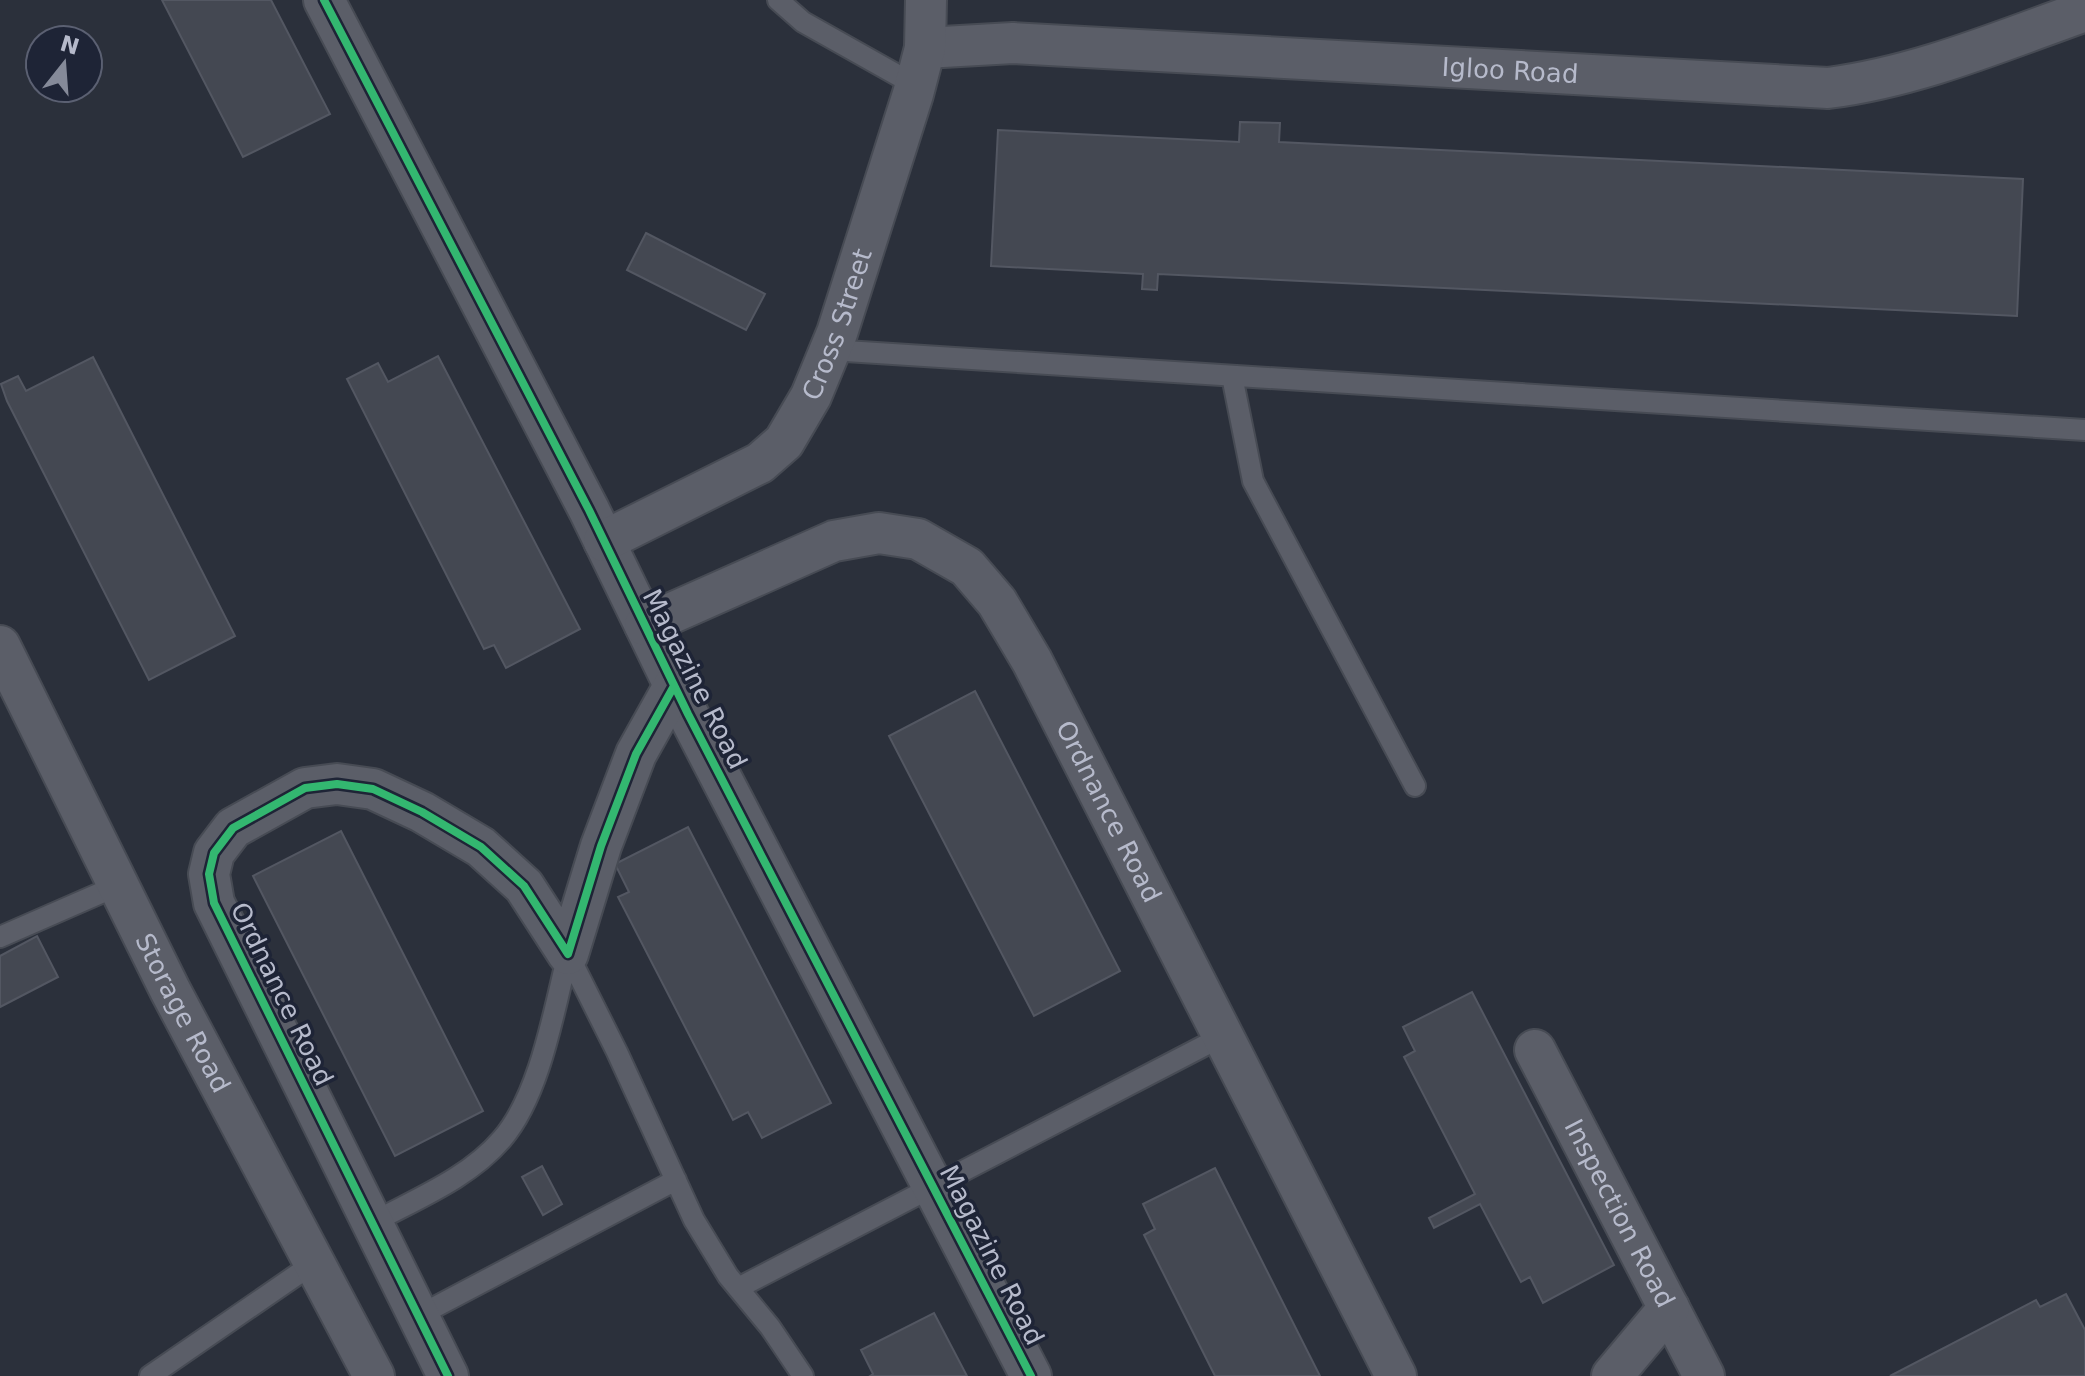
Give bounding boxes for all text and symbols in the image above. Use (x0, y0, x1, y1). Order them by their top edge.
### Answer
north arrow (24, 24, 104, 104)
text: N (57, 31, 82, 60)
street label: Igloo Road (1441, 52, 1579, 89)
street label: Cross Street (796, 245, 878, 404)
street label: Magazine Road (637, 584, 753, 774)
street label: Ordnance Road (1050, 716, 1167, 907)
street label: Ordnance Road (225, 898, 339, 1090)
street label: Storage Road (129, 928, 237, 1098)
street label: Inspection Road (1559, 1114, 1681, 1313)
street label: Magazine Road (934, 1160, 1050, 1350)

